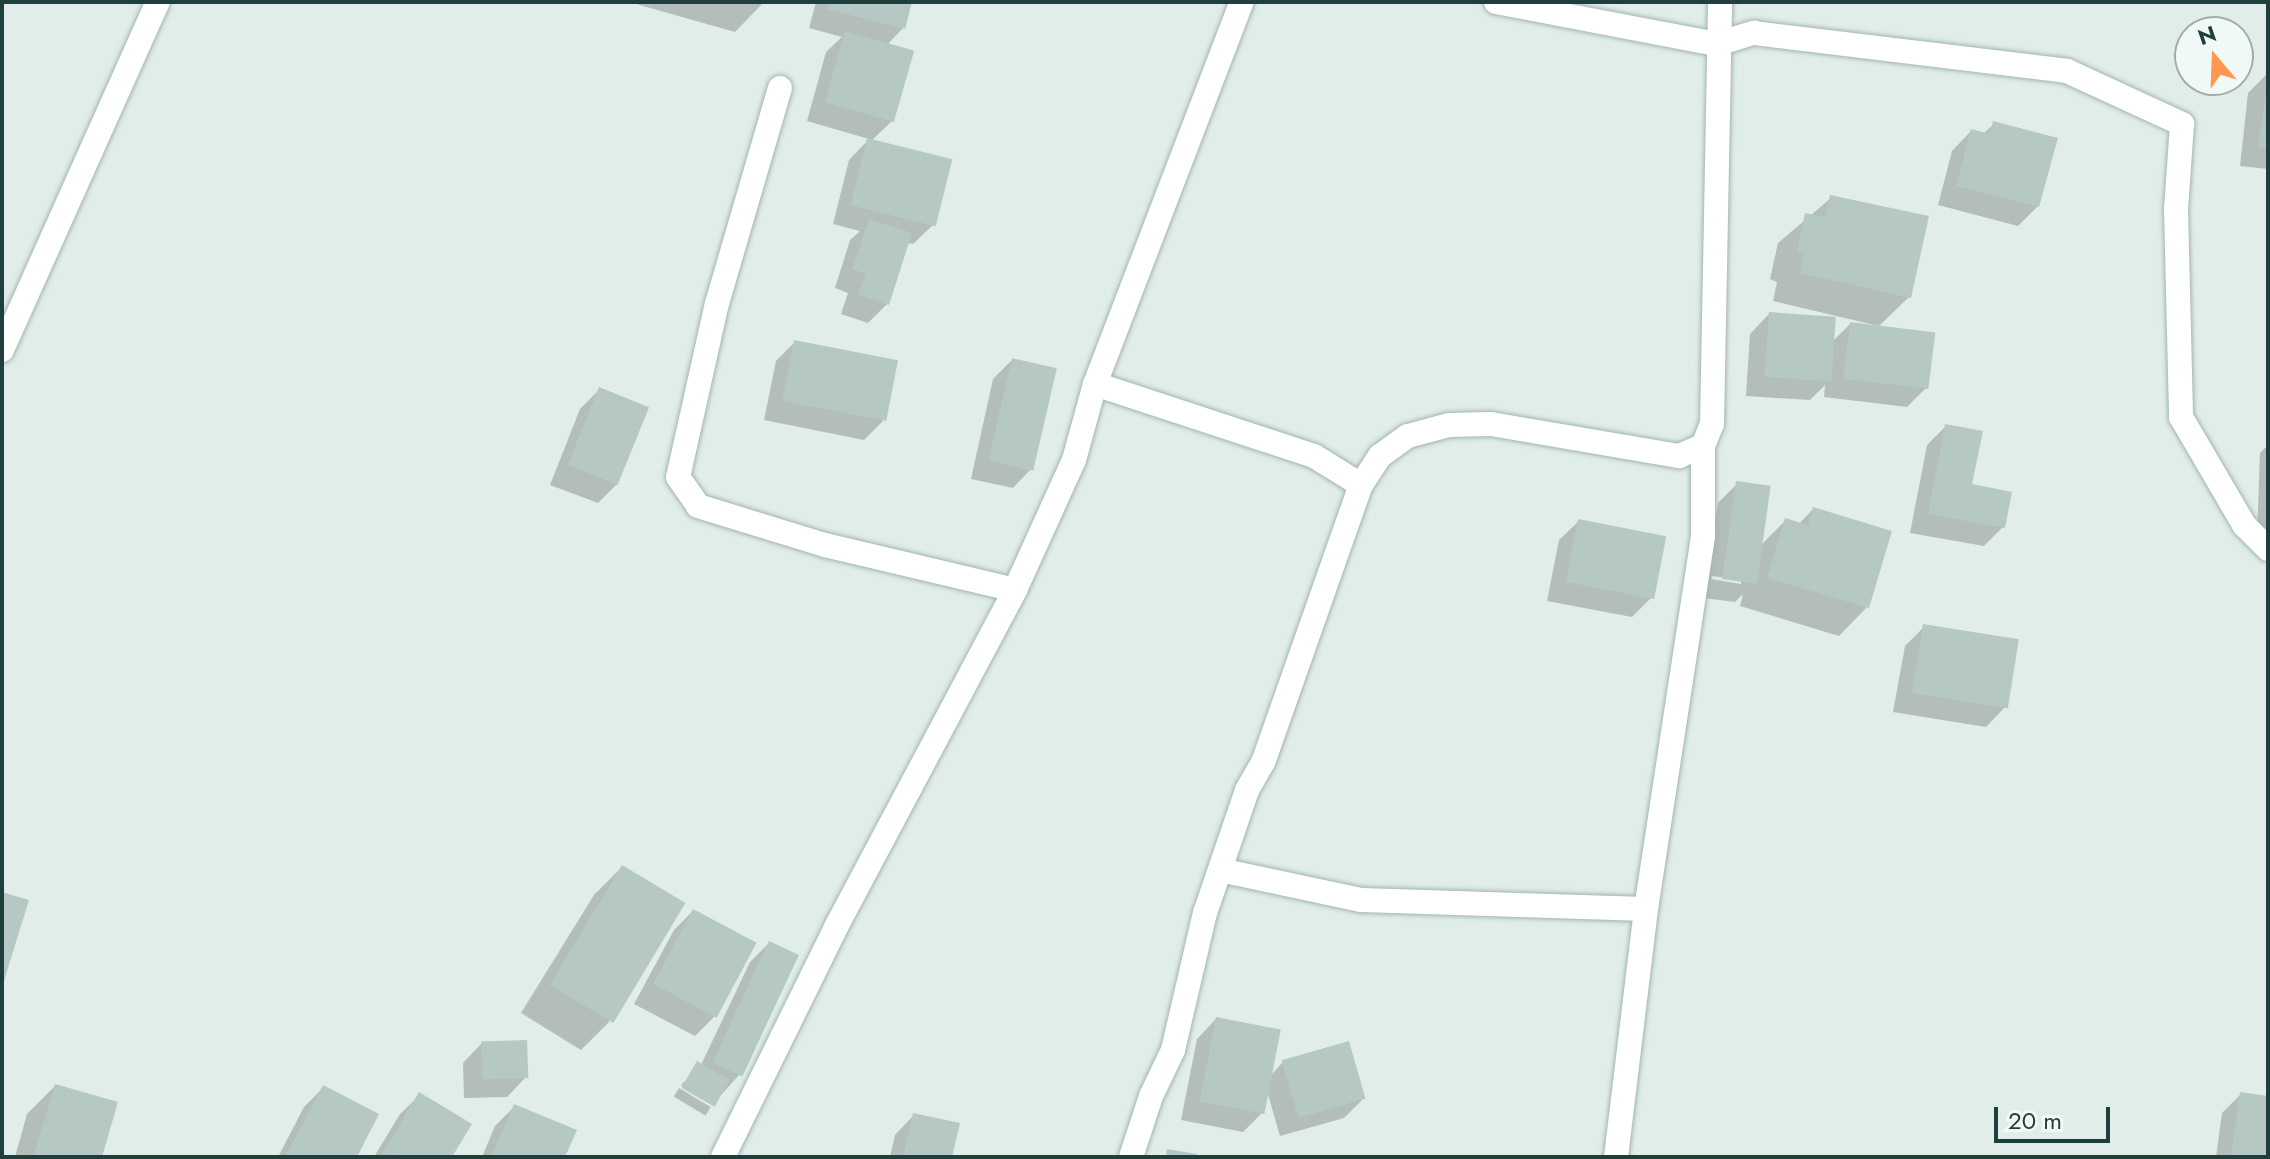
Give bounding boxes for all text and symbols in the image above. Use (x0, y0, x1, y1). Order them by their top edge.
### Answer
north arrow (2174, 16, 2254, 96)
text: N (2193, 17, 2220, 53)
scale bar (1998, 1091, 2114, 1141)
text: 20 m (2008, 1103, 2062, 1138)

